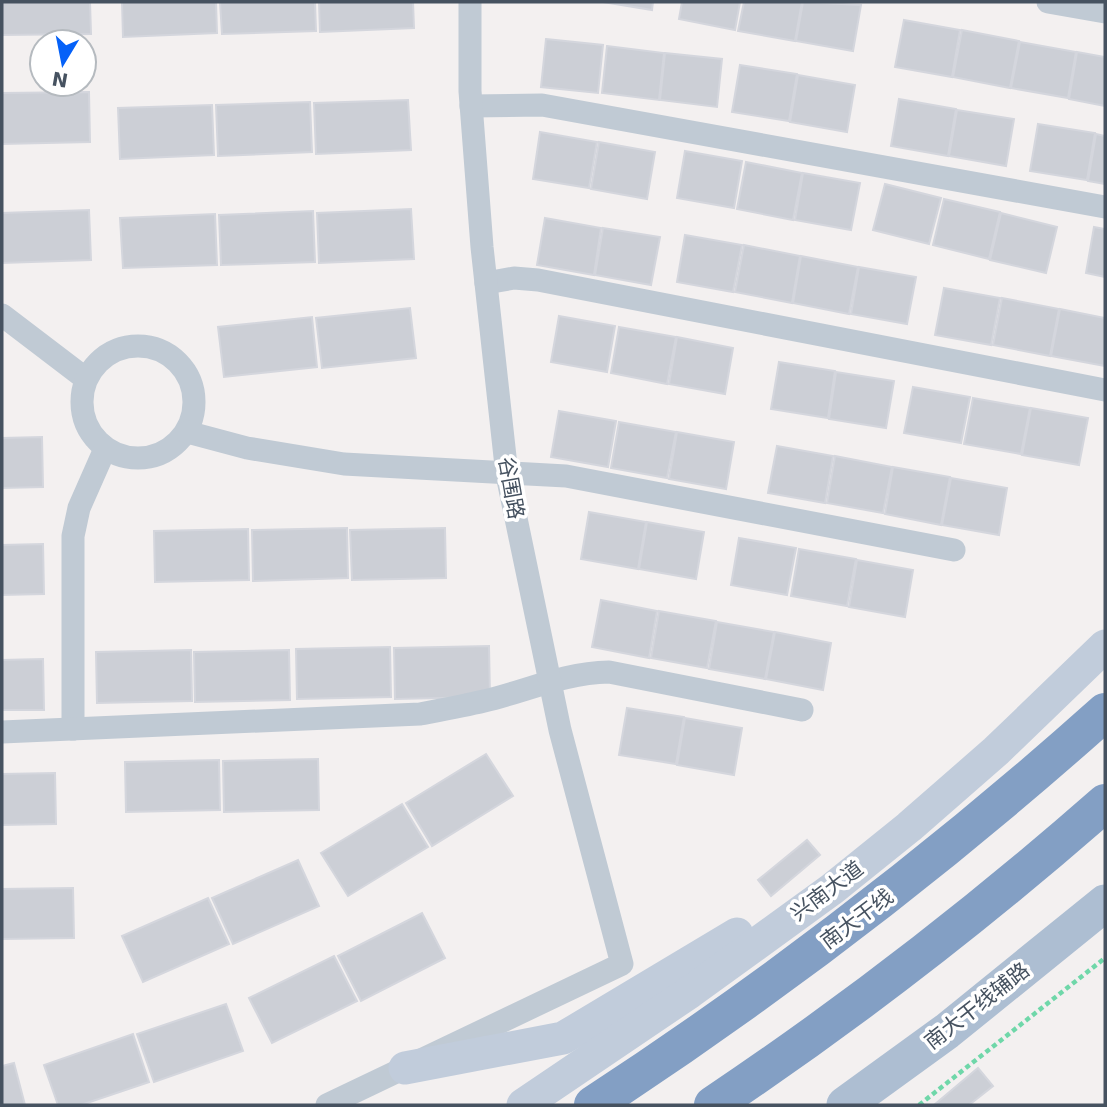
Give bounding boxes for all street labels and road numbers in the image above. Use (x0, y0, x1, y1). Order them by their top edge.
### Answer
street label: 谷围路 (494, 455, 528, 521)
street label: 兴南大道 (786, 856, 868, 926)
street label: 南大干线 (816, 884, 898, 954)
street label: 南大干线辅路 (920, 958, 1034, 1054)

